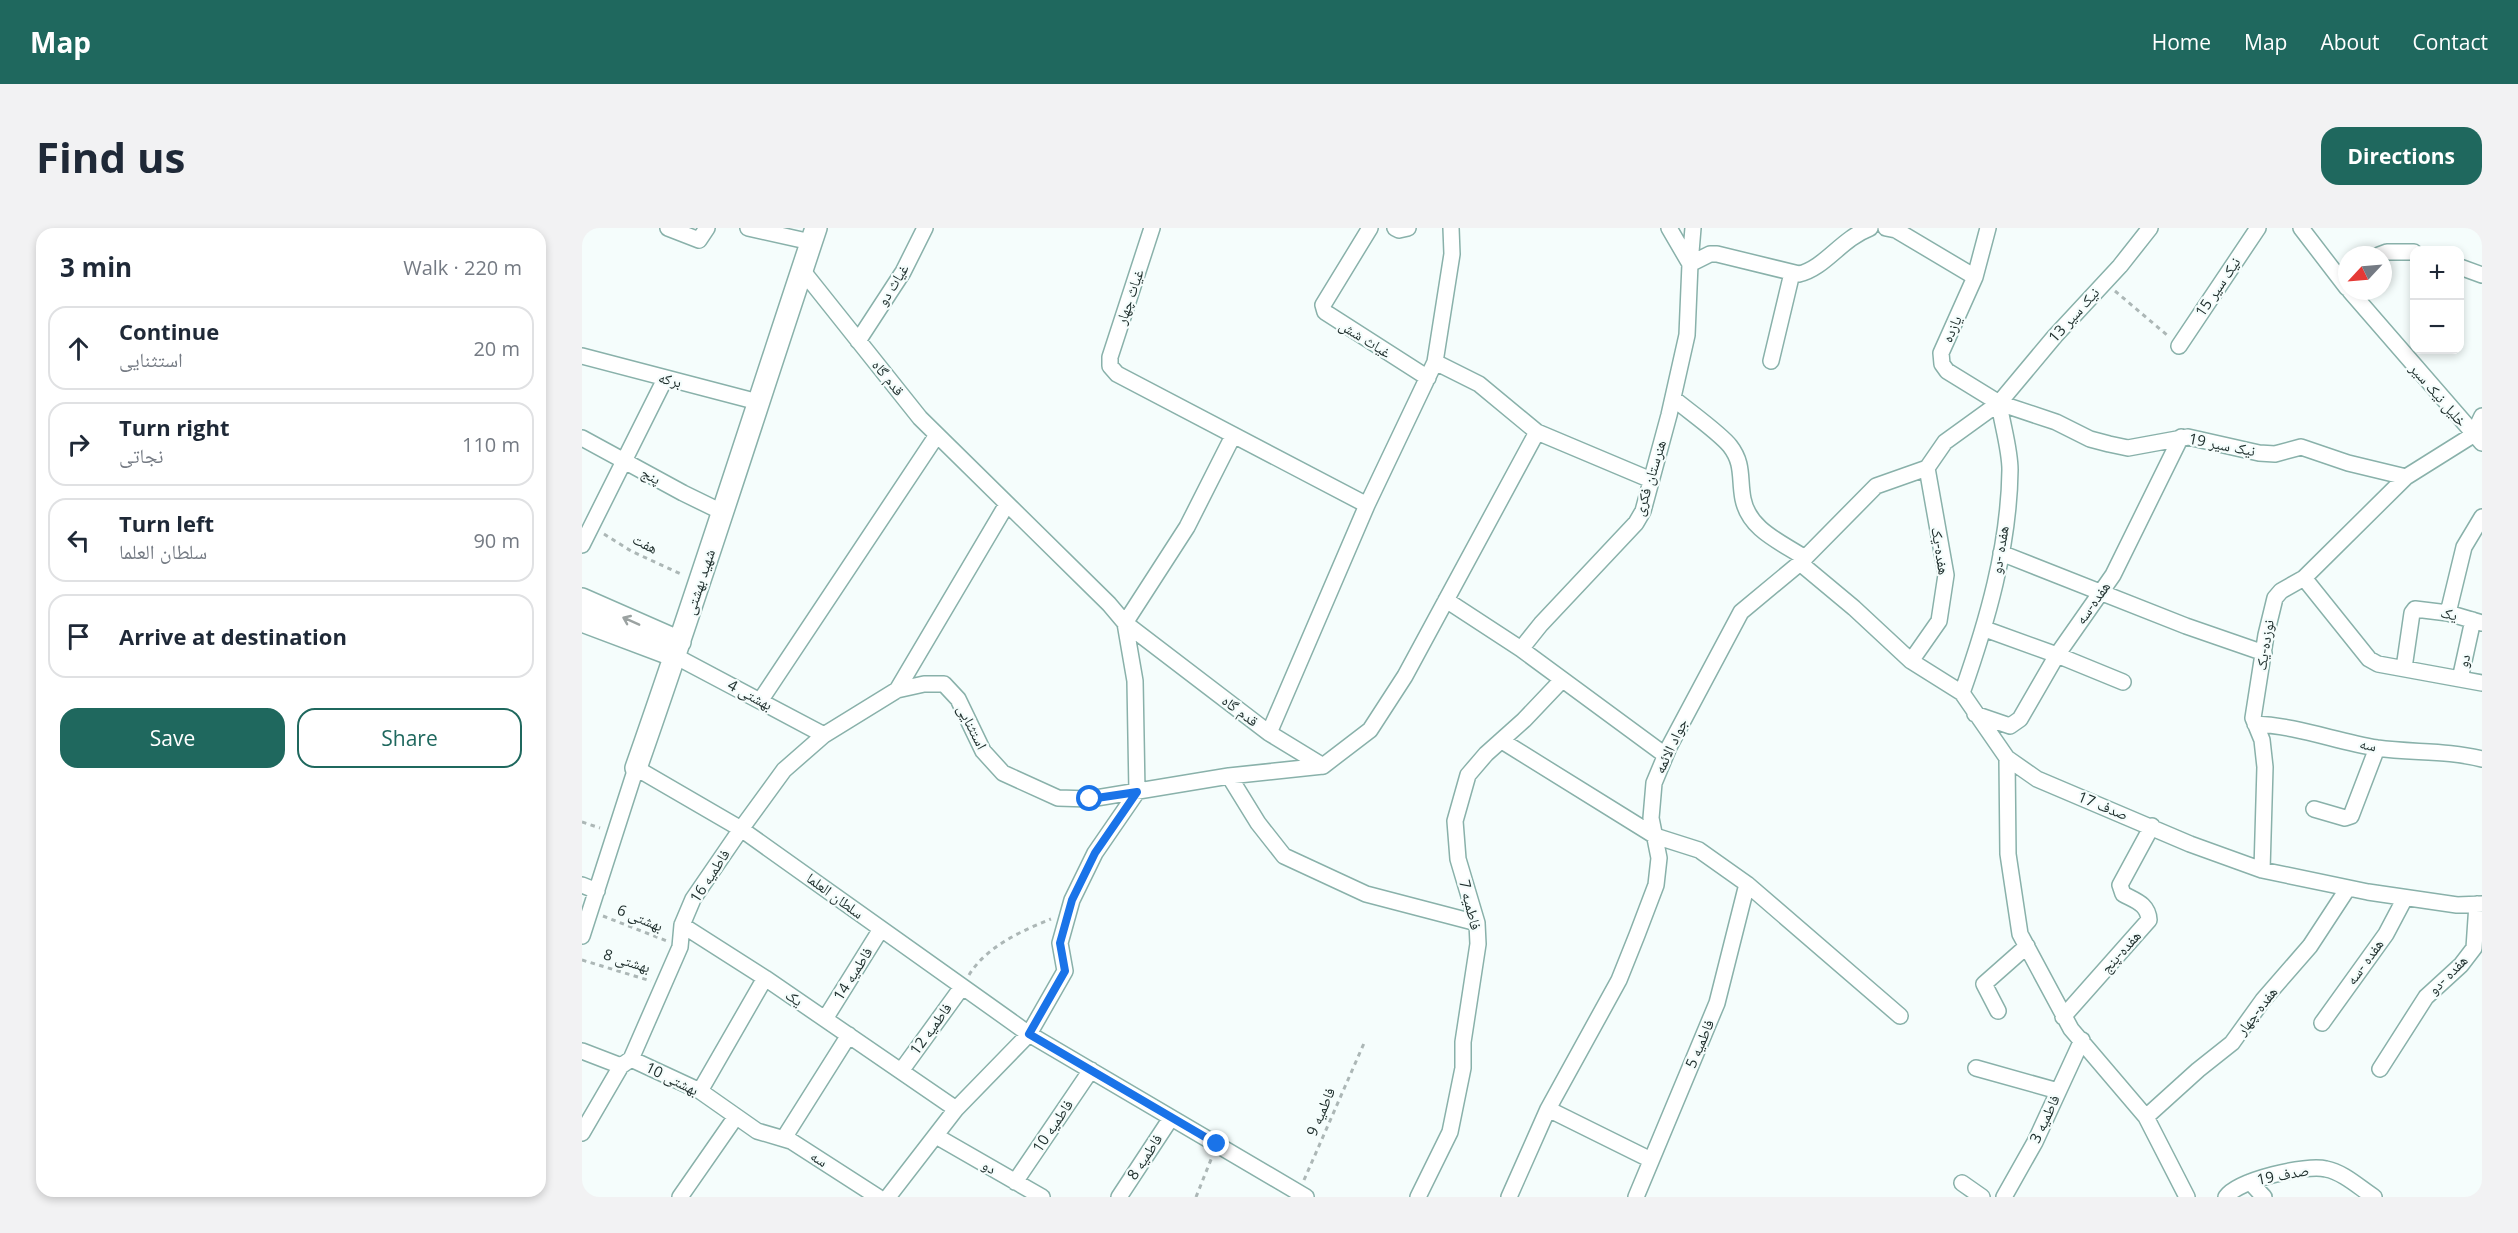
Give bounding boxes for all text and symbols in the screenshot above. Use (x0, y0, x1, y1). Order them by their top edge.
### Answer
text: Map (30, 23, 91, 61)
text: Home (2152, 28, 2211, 56)
text: Map (2244, 28, 2287, 56)
text: About (2320, 28, 2380, 56)
text: Contact (2413, 28, 2488, 56)
button: Directions (2321, 127, 2482, 185)
text: Find us (36, 128, 185, 185)
north arrow (2338, 246, 2392, 300)
map controls (2410, 246, 2464, 354)
button: + (2410, 246, 2464, 300)
text: 3 min (60, 249, 132, 285)
street label: نیک سیر 15 (2190, 253, 2244, 320)
text: Walk · 220 m (403, 254, 522, 281)
street label: غیاث دو (872, 260, 913, 309)
street label: غیاث چهار (1110, 266, 1148, 328)
street label: نیک سیر 13 (2043, 283, 2103, 346)
button: − (2410, 300, 2464, 354)
street label: یازده (1936, 312, 1966, 345)
street label: غیاث شش (1335, 314, 1396, 363)
text: Continue (119, 316, 219, 346)
icon: ahead (62, 332, 95, 365)
text: 20 m (473, 335, 520, 362)
text: استثنایی (119, 346, 183, 373)
street label: قدم گاه (867, 355, 909, 400)
street label: خلیل نیک سیر (2404, 358, 2472, 431)
street label: برکه (657, 367, 684, 392)
text: Turn right (119, 412, 230, 442)
icon: right (62, 428, 95, 461)
street label: نیک سیر 19 (2187, 428, 2257, 460)
text: 110 m (462, 431, 520, 458)
street label: هنرستان فکری (1628, 437, 1671, 518)
text: نجاتی (119, 442, 163, 469)
street label: پنج (638, 462, 665, 489)
text: Turn left (119, 508, 214, 538)
icon: left (62, 524, 95, 557)
street label: هفده -دو (1985, 524, 2013, 575)
street label: هفده-یک (1927, 525, 1955, 576)
text: 90 m (473, 527, 520, 554)
street label: هفت (629, 528, 661, 558)
text: سلطان العلما (119, 538, 207, 565)
street label: شهید بهشتی (679, 546, 720, 617)
street label: هفده-سه (2070, 577, 2114, 628)
street label: یک (2439, 601, 2460, 625)
one-way arrow (622, 614, 640, 625)
street label: نوزده-یک (2250, 618, 2278, 672)
icon: arrive (62, 620, 95, 653)
text: Arrive at destination (119, 621, 347, 651)
street label: دو (2452, 652, 2474, 669)
street label: بهشتی 4 (724, 674, 776, 715)
street label: قدم گاه (1218, 690, 1263, 731)
street label: استثنایی (952, 701, 993, 753)
button: Save (60, 708, 285, 768)
button: Share (297, 708, 522, 768)
street label: جواد الائمه (1649, 714, 1692, 776)
street label: سه (2358, 733, 2379, 756)
route start (1076, 785, 1102, 811)
street label: صدف 17 (2075, 786, 2132, 824)
street label: فاطمیه 16 (685, 845, 734, 906)
street label: سلطان العلما (802, 868, 868, 924)
street label: فاطمیه 7 (1455, 878, 1487, 932)
street label: بهشتی 6 (614, 899, 666, 936)
street label: هفده-پنج (2096, 926, 2145, 978)
street label: هفده -سه (2341, 934, 2388, 988)
street label: بهشتی 8 (601, 943, 653, 978)
street label: فاطمیه 14 (828, 943, 876, 1004)
street label: هفده -دو (2423, 950, 2472, 999)
street label: هفده-چهار (2230, 982, 2281, 1040)
street label: یک (782, 984, 807, 1010)
street label: فاطمیه 12 (905, 998, 956, 1058)
street label: فاطمیه 5 (1680, 1016, 1718, 1071)
street label: بهشتی 10 (642, 1057, 702, 1100)
street label: فاطمیه 9 (1301, 1084, 1339, 1139)
street label: فاطمیه 3 (2024, 1091, 2064, 1146)
street label: فاطمیه 10 (1027, 1095, 1077, 1156)
street label: فاطمیه 8 (1122, 1130, 1166, 1183)
route end (1203, 1130, 1229, 1156)
street label: سه (807, 1145, 832, 1171)
street label: دو (979, 1154, 1000, 1178)
street label: صدف 19 (2255, 1159, 2311, 1189)

